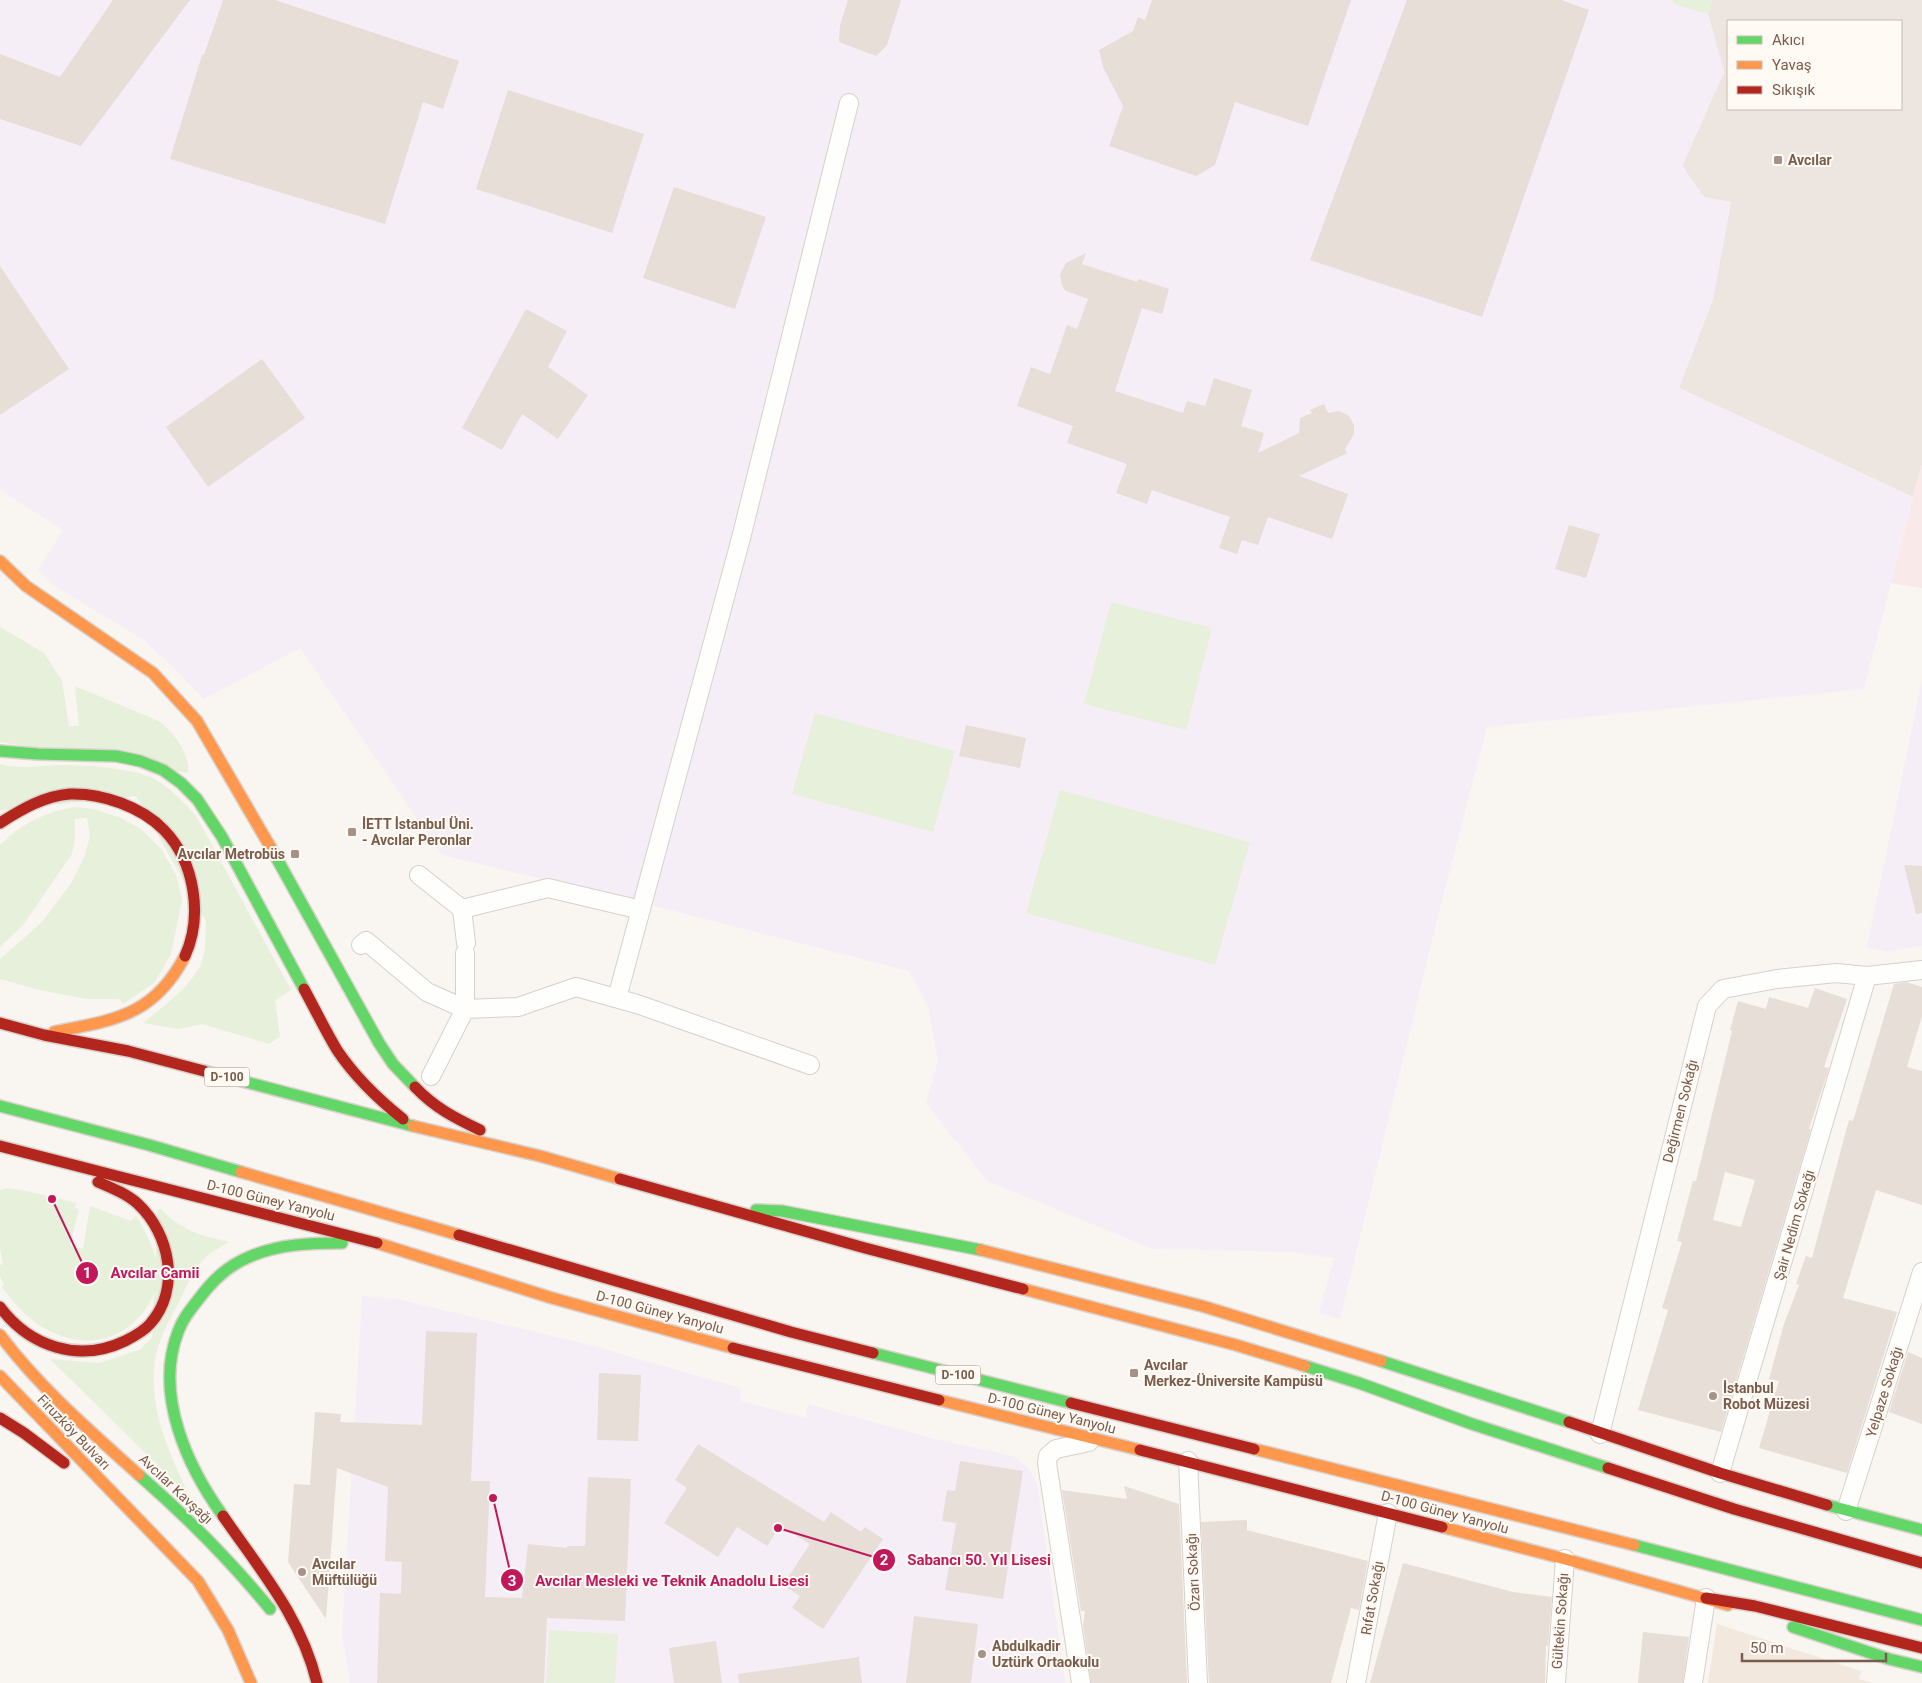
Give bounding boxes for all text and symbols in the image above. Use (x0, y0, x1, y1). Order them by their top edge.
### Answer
legend (1727, 20, 1902, 110)
text: Akıcı (1772, 31, 1805, 49)
text: Yavaş (1772, 56, 1812, 74)
text: Sıkışık (1772, 81, 1815, 99)
place label: Avcılar (1788, 152, 1832, 168)
marker: Avcılar (1772, 154, 1784, 166)
place label: İETT İstanbul Üni. - Avcılar Peronlar (362, 816, 474, 848)
marker: İETT İstanbul Üni. - Avcılar Peronlar (346, 826, 358, 838)
place label: Avcılar Metrobüs (178, 846, 285, 862)
marker: Avcılar Metrobüs (289, 848, 301, 860)
street label: Değirmen Sokağı (1659, 1058, 1701, 1164)
road number: D-100 (204, 1068, 250, 1086)
street label: Şair Nedim Sokağı (1771, 1168, 1817, 1282)
street label: D-100 Güney Yanyolu (205, 1176, 337, 1224)
callout: Avcılar Camii (75, 1258, 209, 1288)
text: 1 (83, 1264, 91, 1282)
text: Avcılar Camii (110, 1264, 200, 1282)
street label: D-100 Güney Yanyolu (594, 1287, 726, 1337)
street label: Yelpaze Sokağı (1863, 1345, 1905, 1439)
place label: Avcılar Merkez-Üniversite Kampüsü (1144, 1357, 1323, 1389)
road number: D-100 (936, 1366, 980, 1384)
marker: Avcılar Merkez-Üniversite Kampüsü (1128, 1367, 1140, 1379)
place label: İstanbul Robot Müzesi (1723, 1380, 1809, 1412)
street label: D-100 Güney Yanyolu (986, 1389, 1118, 1437)
marker: İstanbul Robot Müzesi (1707, 1390, 1719, 1402)
street label: Firuzköy Bulvarı (34, 1391, 114, 1473)
street label: Avcılar Kavşağı (136, 1451, 216, 1527)
street label: D-100 Güney Yanyolu (1379, 1487, 1511, 1537)
street label: Özarı Sokağı (1183, 1533, 1203, 1611)
callout: Sabancı 50. Yıl Lisesi (872, 1545, 1061, 1575)
text: 2 (880, 1551, 889, 1569)
text: Sabancı 50. Yıl Lisesi (907, 1551, 1051, 1569)
place label: Avcılar Müftülüğü (312, 1556, 377, 1588)
street label: Rıfat Sokağı (1358, 1560, 1386, 1636)
callout: Avcılar Mesleki ve Teknik Anadolu Lisesi (500, 1565, 819, 1595)
marker: Avcılar Müftülüğü (296, 1566, 308, 1578)
text: 3 (508, 1572, 516, 1590)
text: Avcılar Mesleki ve Teknik Anadolu Lisesi (535, 1572, 809, 1590)
street label: Gültekin Sokağı (1549, 1572, 1571, 1670)
scale bar (1742, 1630, 1886, 1662)
place label: Abdulkadir Uztürk Ortaokulu (992, 1638, 1099, 1670)
text: 50 m (1750, 1639, 1784, 1657)
marker: Abdulkadir Uztürk Ortaokulu (976, 1648, 988, 1660)

